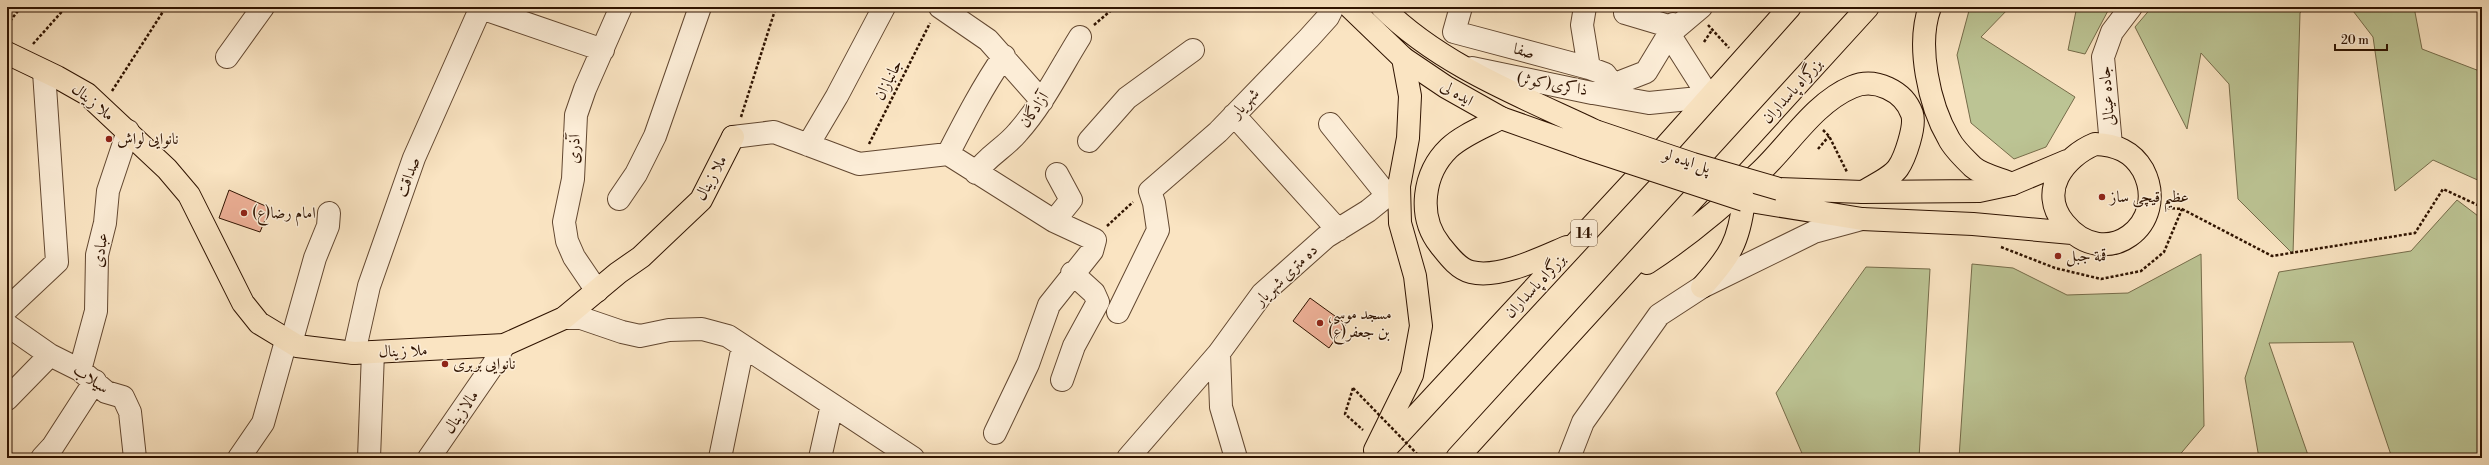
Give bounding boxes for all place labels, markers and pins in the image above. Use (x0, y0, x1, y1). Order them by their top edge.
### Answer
place label: نانوایی لواش (117, 129, 178, 149)
marker: نانوایی لواش (104, 134, 114, 144)
place label: عظیم قیچی ساز (2108, 187, 2189, 213)
marker: عظیم قیچی ساز (2097, 192, 2107, 202)
place label: امام رضا(ع) (252, 203, 316, 227)
marker: امام رضا(ع) (239, 208, 249, 218)
place label: قمة جبل (2066, 246, 2107, 267)
marker: قمة جبل (2053, 251, 2063, 261)
place label: مسجد موسی بن جعفر(ع) (1328, 304, 1392, 345)
marker: مسجد موسی بن جعفر(ع) (1315, 318, 1325, 328)
place label: نانوایی بربری (453, 354, 516, 374)
marker: نانوایی بربری (440, 359, 450, 369)

